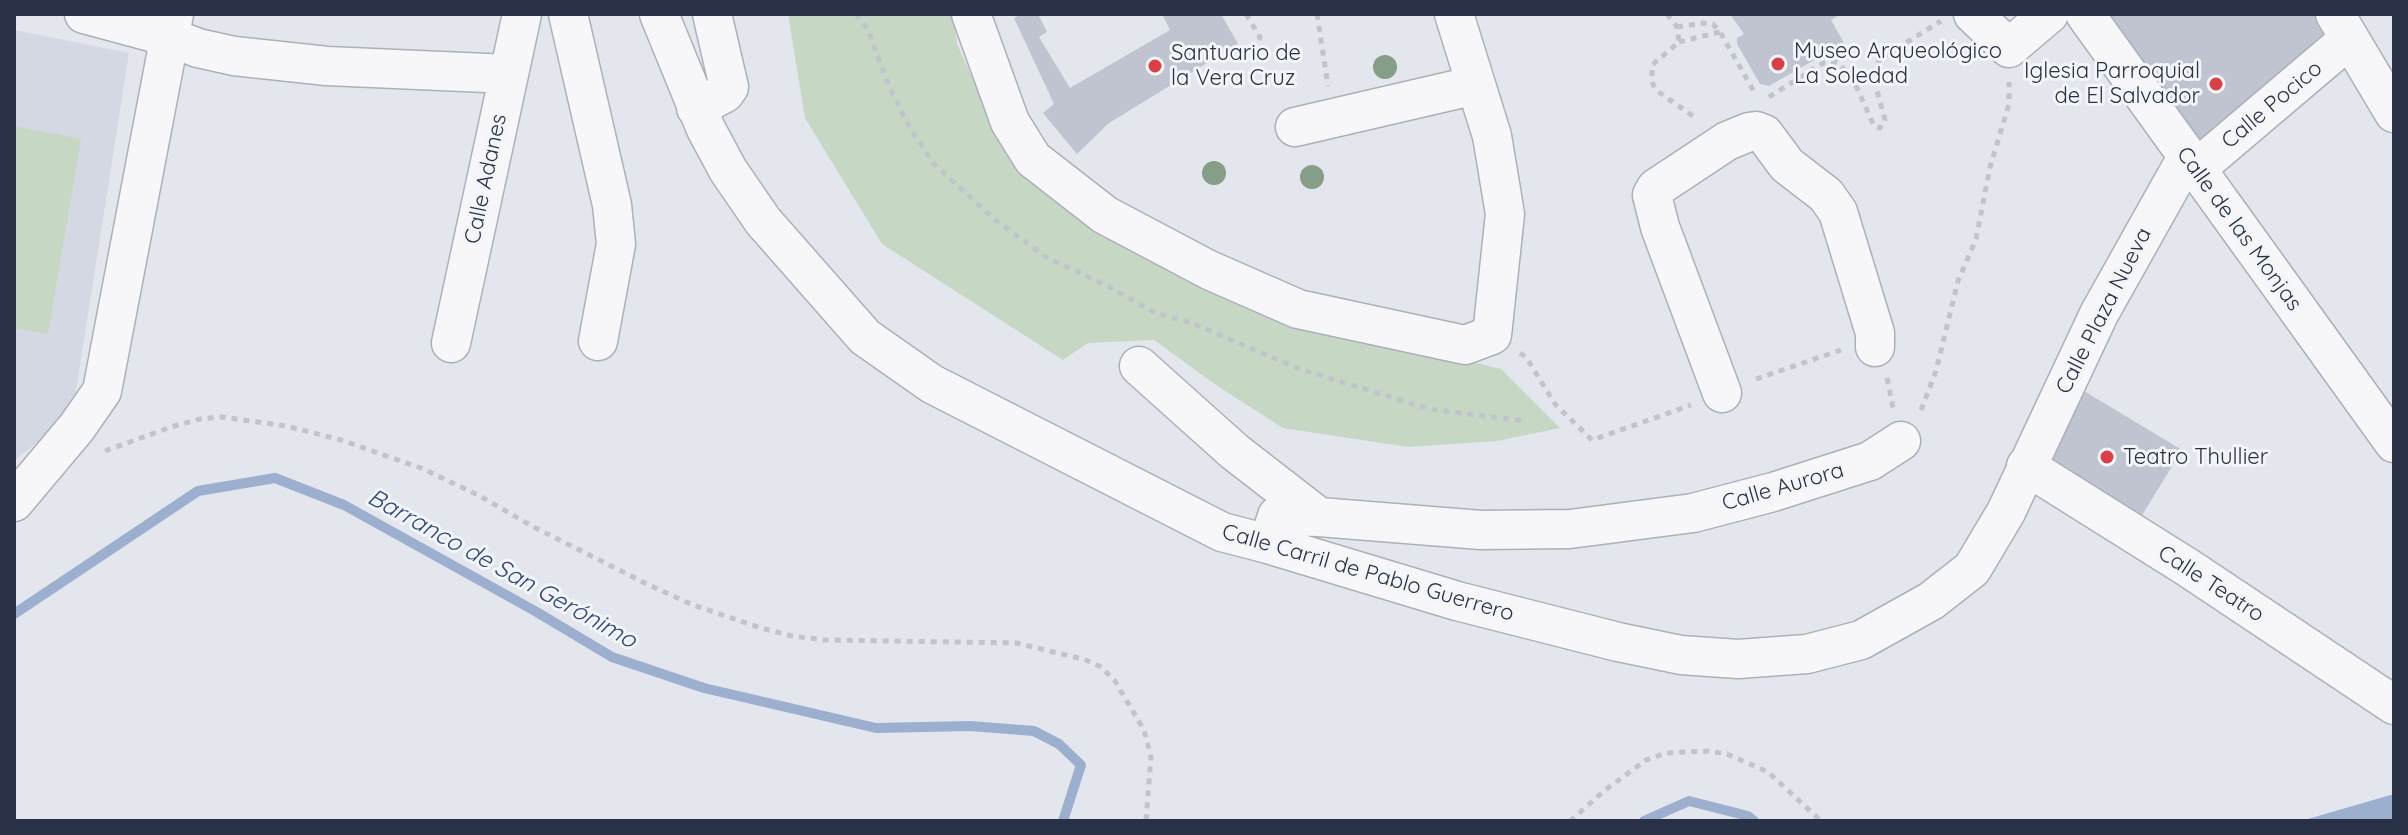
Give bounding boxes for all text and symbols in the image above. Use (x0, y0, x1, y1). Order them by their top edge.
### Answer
place label: Museo Arqueológico La Soledad (1794, 38, 2002, 90)
place label: Santuario de la Vera Cruz (1171, 40, 1301, 92)
marker: Museo Arqueológico La Soledad (1769, 55, 1787, 73)
street label: Calle Pocico (2216, 55, 2328, 155)
marker: Santuario de la Vera Cruz (1146, 57, 1164, 75)
place label: Iglesia Parroquial de El Salvador (2024, 58, 2200, 110)
marker: Iglesia Parroquial de El Salvador (2207, 75, 2225, 93)
street label: Calle Adanes (459, 112, 513, 246)
street label: Calle de las Monjas (2171, 142, 2307, 316)
street label: Calle Plaza Nueva (2051, 223, 2157, 399)
place label: Teatro Thullier (2123, 444, 2268, 470)
marker: Teatro Thullier (2098, 448, 2116, 466)
street label: Calle Aurora (1719, 457, 1847, 517)
water label: Barranco de San Gerónimo (363, 483, 641, 655)
street label: Calle Carril de Pablo Guerrero (1219, 519, 1517, 627)
street label: Calle Teatro (2153, 540, 2269, 628)

